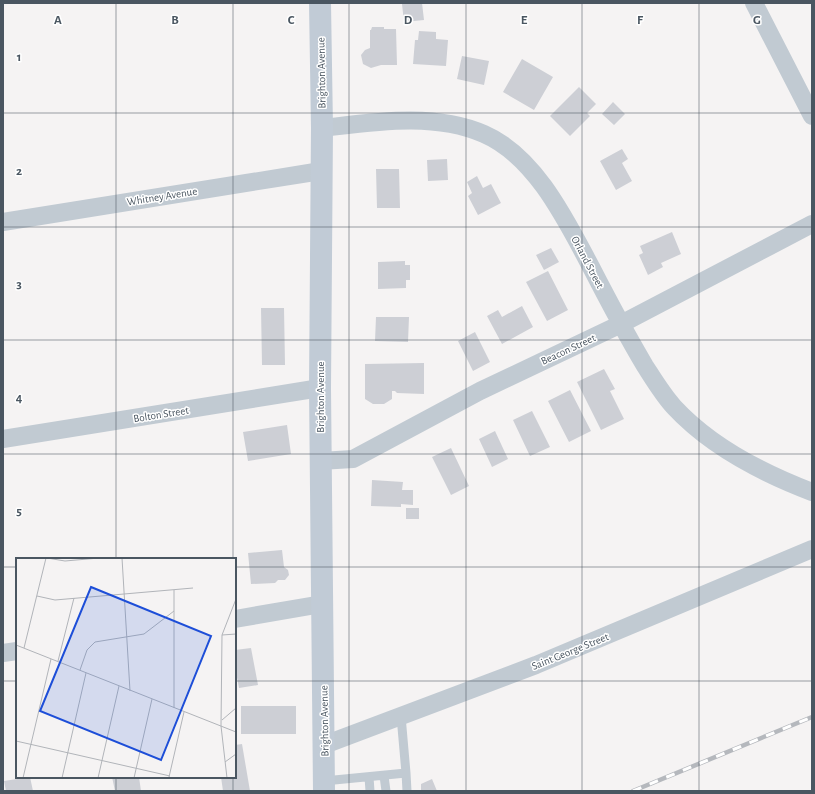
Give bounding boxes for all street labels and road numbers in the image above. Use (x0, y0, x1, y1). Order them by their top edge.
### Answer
street label: Brighton Avenue (315, 37, 328, 109)
street label: Whitney Avenue (126, 186, 198, 207)
street label: Orland Street (569, 234, 606, 291)
street label: Beacon Street (539, 332, 598, 367)
street label: Brighton Avenue (315, 361, 326, 433)
street label: Bolton Street (133, 405, 190, 424)
street label: Saint George Street (530, 631, 611, 672)
street label: Brighton Avenue (318, 685, 331, 757)

